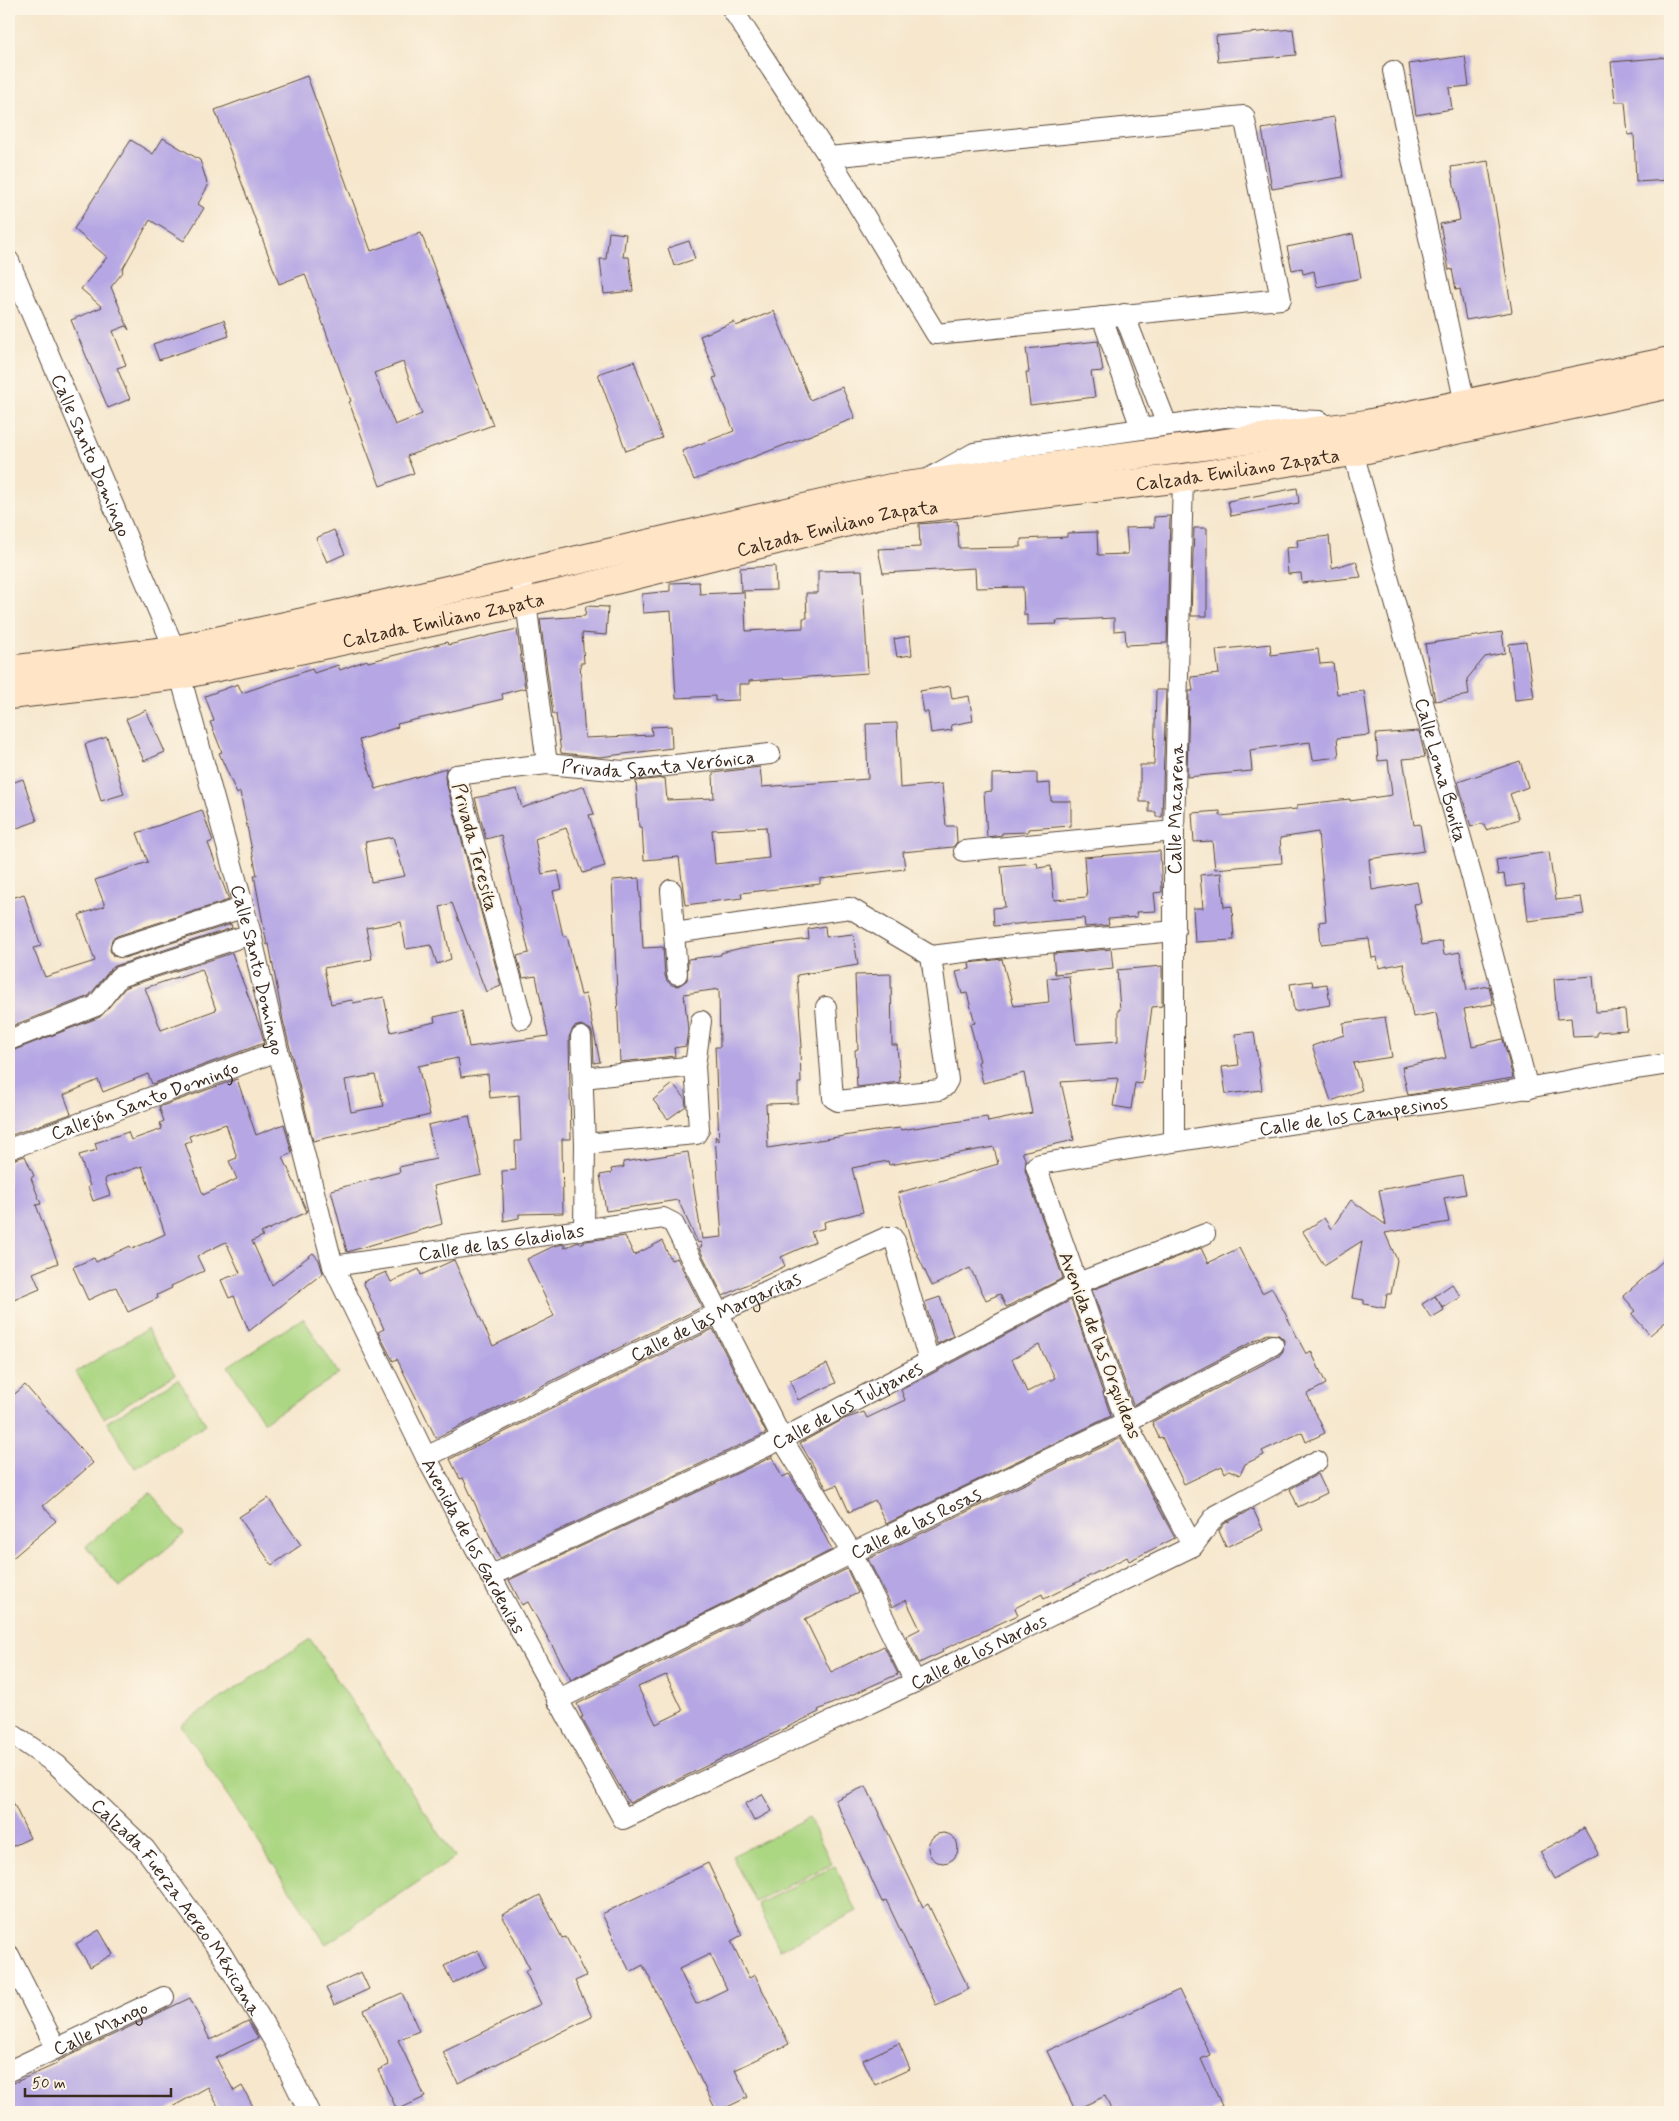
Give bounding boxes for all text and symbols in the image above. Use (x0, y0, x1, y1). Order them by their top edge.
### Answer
street label: Calle Santo Domingo (45, 370, 136, 541)
street label: Calzada Emiliano Zapata (1134, 443, 1342, 497)
street label: Calzada Emiliano Zapata (734, 495, 939, 563)
street label: Calzada Emiliano Zapata (340, 587, 547, 654)
street label: Calle Loma Bonita (1408, 695, 1472, 845)
street label: Calle Macarena (1163, 743, 1190, 875)
street label: Privada Santa Verónica (560, 745, 756, 785)
street label: Privada Teresita (445, 780, 504, 914)
street label: Calle Santo Domingo (224, 882, 290, 1058)
street label: Callejón Santo Domingo (47, 1055, 242, 1147)
street label: Calle de los Campesinos (1258, 1090, 1449, 1142)
street label: Calle de las Gladiolas (417, 1219, 586, 1267)
street label: Avenida de las Orquídeas (1052, 1248, 1147, 1443)
street label: Calle de las Margaritas (627, 1266, 805, 1368)
street label: Calle de los Tulipanes (768, 1356, 927, 1456)
street label: Avenida de los Gardenias (415, 1454, 531, 1639)
street label: Calle de las Rosas (847, 1482, 986, 1566)
street label: Calle de los Nardos (907, 1608, 1052, 1696)
street label: Calzada Fuerza Aereo Méxicana (85, 1793, 267, 2021)
street label: Calle Mango (49, 1996, 152, 2062)
scale bar (25, 2066, 171, 2098)
text: 50 m (32, 2074, 66, 2094)

